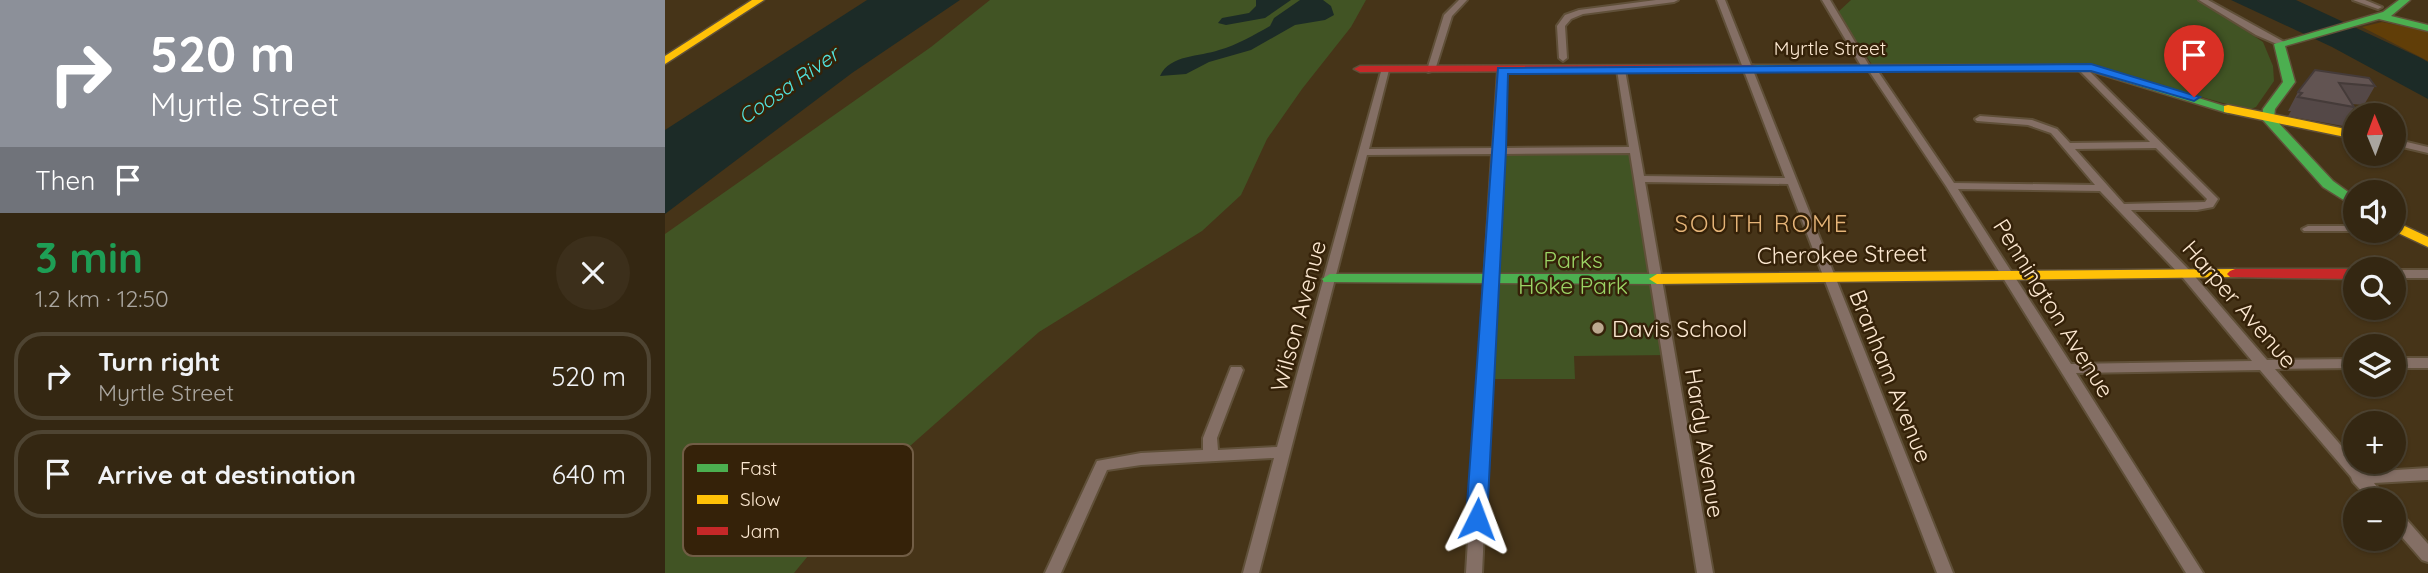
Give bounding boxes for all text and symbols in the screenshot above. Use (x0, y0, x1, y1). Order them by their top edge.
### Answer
text: 520 m (150, 23, 295, 84)
pin (2164, 25, 2224, 97)
icon: right (35, 28, 126, 119)
street label: Myrtle Street (1774, 36, 1886, 60)
icon: arrive (2175, 36, 2213, 74)
water label: Coosa River (733, 39, 846, 129)
text: Myrtle Street (150, 84, 339, 124)
north arrow (2343, 103, 2406, 166)
map controls (2343, 103, 2406, 551)
icon: arrive (109, 161, 147, 199)
text: Then (35, 164, 95, 197)
button: sound (2343, 180, 2406, 243)
district label: SOUTH ROME (1674, 208, 1850, 238)
street label: Pennington Avenue (1987, 213, 2121, 403)
text: 3 min (35, 231, 143, 284)
street label: Harper Avenue (2177, 234, 2303, 374)
button: close (556, 236, 630, 310)
street label: Wilson Avenue (1264, 237, 1332, 395)
street label: Cherokee Street (1757, 238, 1928, 270)
park label: Parks Hoke Park (1518, 245, 1628, 300)
button: search (2343, 257, 2406, 320)
text: 1.2 km · 12:50 (35, 284, 169, 313)
street label: Branham Avenue (1843, 285, 1939, 467)
place label: Davis School (1612, 314, 1747, 343)
marker: Davis School (1590, 320, 1606, 336)
button: layers (2343, 334, 2406, 397)
text: Turn right (98, 345, 220, 378)
icon: right (39, 357, 77, 395)
text: 520 m (551, 360, 626, 393)
street label: Hardy Avenue (1679, 366, 1731, 520)
text: Myrtle Street (98, 378, 234, 407)
button: + (2343, 411, 2406, 474)
legend (683, 444, 913, 556)
icon: arrive (39, 455, 77, 493)
text: Fast (740, 456, 777, 480)
text: Arrive at destination (98, 458, 356, 491)
text: 640 m (552, 458, 626, 491)
position arrow (1440, 482, 1514, 556)
text: Slow (740, 487, 781, 511)
button: − (2343, 488, 2406, 551)
text: Jam (740, 519, 780, 543)

